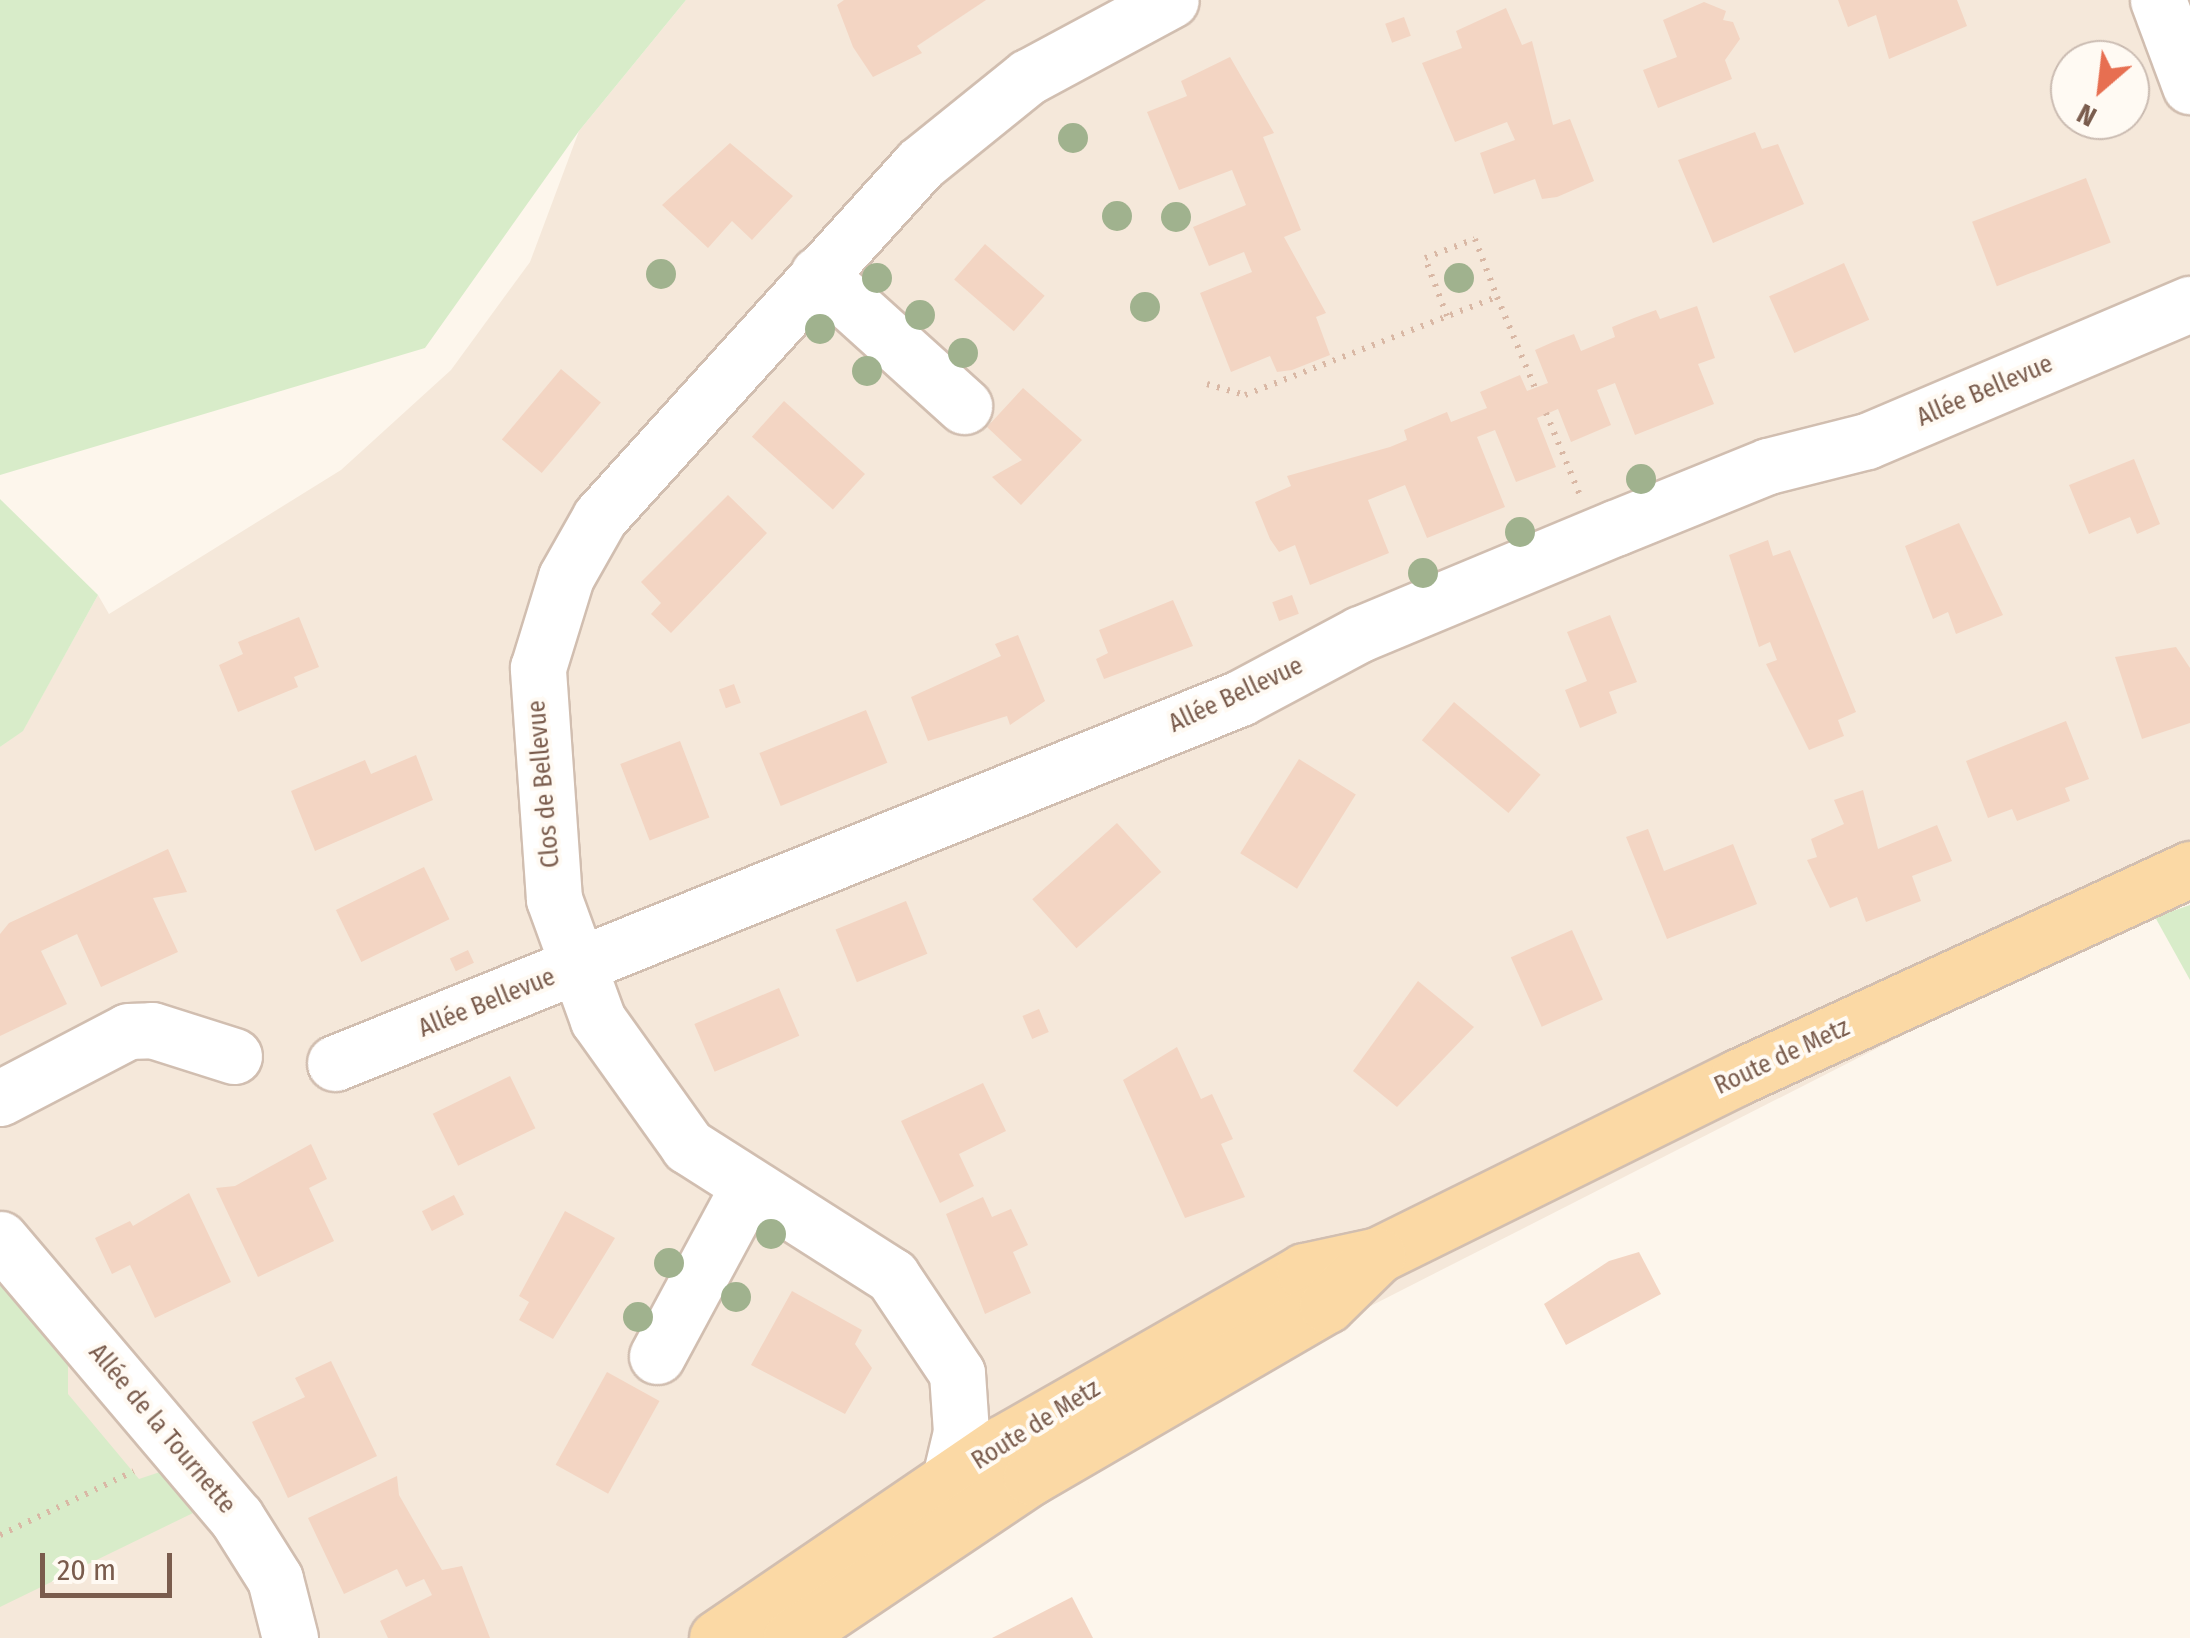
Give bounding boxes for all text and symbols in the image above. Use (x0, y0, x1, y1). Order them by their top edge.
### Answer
north arrow (2050, 40, 2150, 140)
text: N (2071, 97, 2102, 134)
street label: Allée Bellevue (1913, 349, 2057, 433)
street label: Allée Bellevue (1164, 651, 1308, 739)
street label: Clos de Bellevue (522, 699, 566, 869)
street label: Allée Bellevue (414, 962, 560, 1044)
street label: Route de Metz (1710, 1013, 1854, 1101)
street label: Allée de la Tournette (82, 1338, 242, 1520)
street label: Route de Metz (966, 1374, 1106, 1476)
scale bar (45, 1533, 178, 1595)
text: 20 m (57, 1552, 116, 1588)

